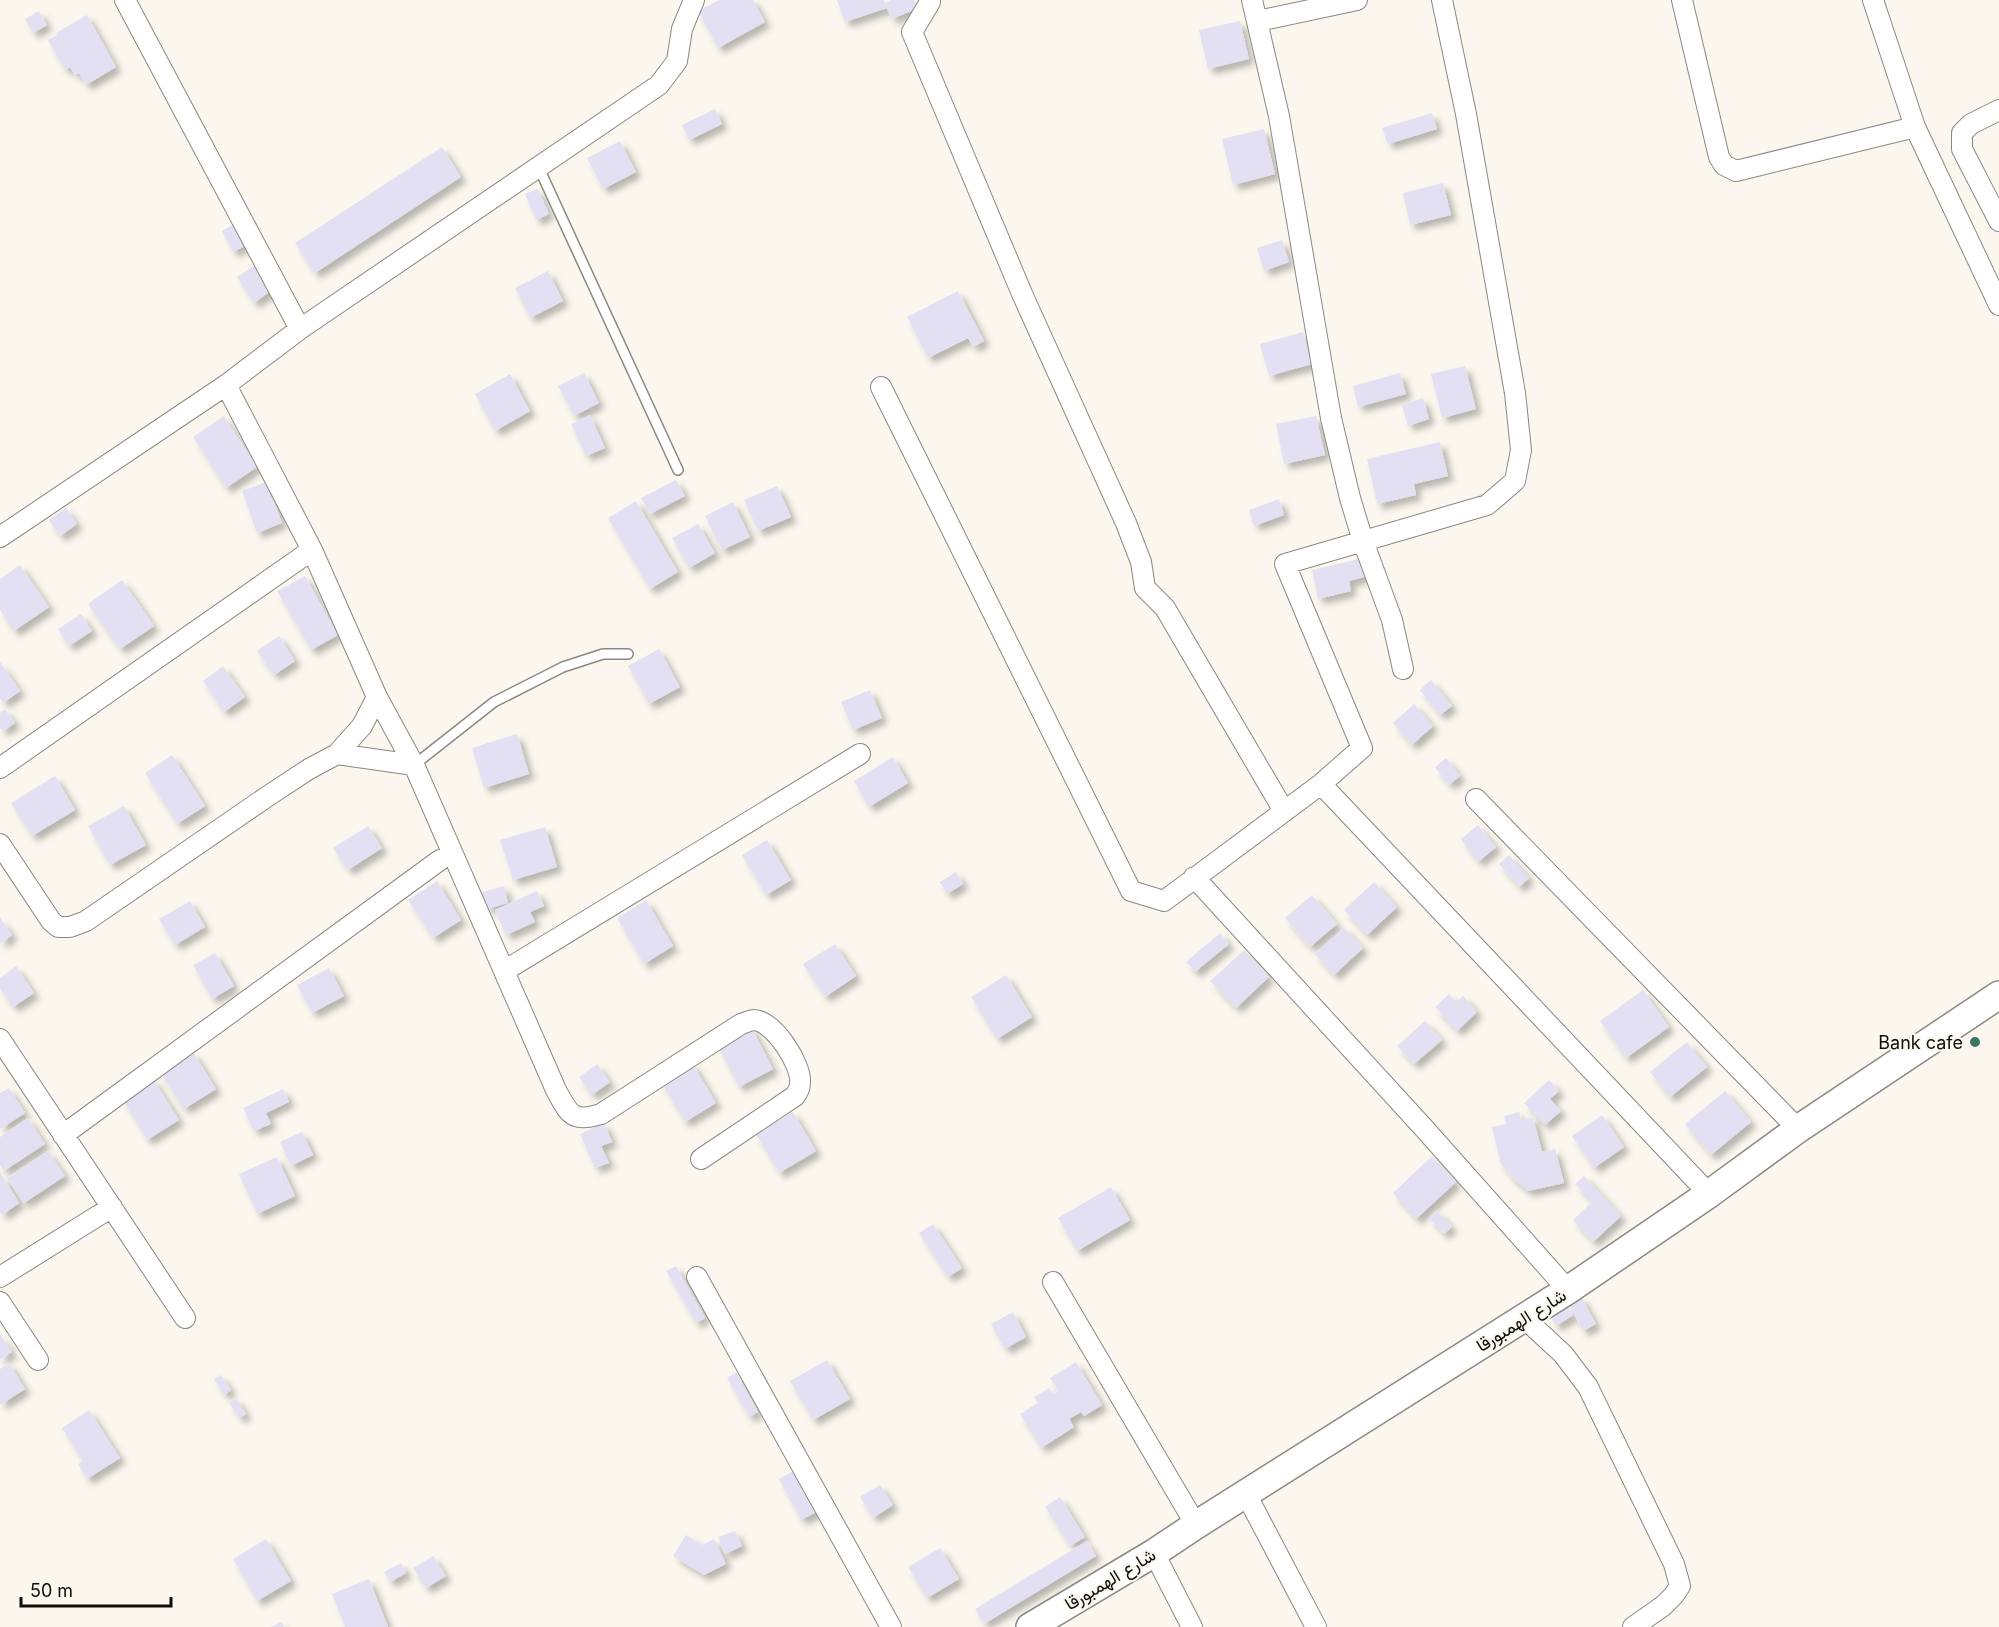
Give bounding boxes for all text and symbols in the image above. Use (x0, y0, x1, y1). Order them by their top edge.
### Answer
place label: Bank cafe (1878, 1032, 1963, 1053)
marker: Bank cafe (1968, 1035, 1982, 1049)
street label: شارع الهمبورقا (1472, 1284, 1571, 1358)
street label: شارع الهمبورقا (1061, 1544, 1160, 1616)
scale bar (21, 1570, 171, 1608)
text: 50 m (30, 1580, 73, 1601)

